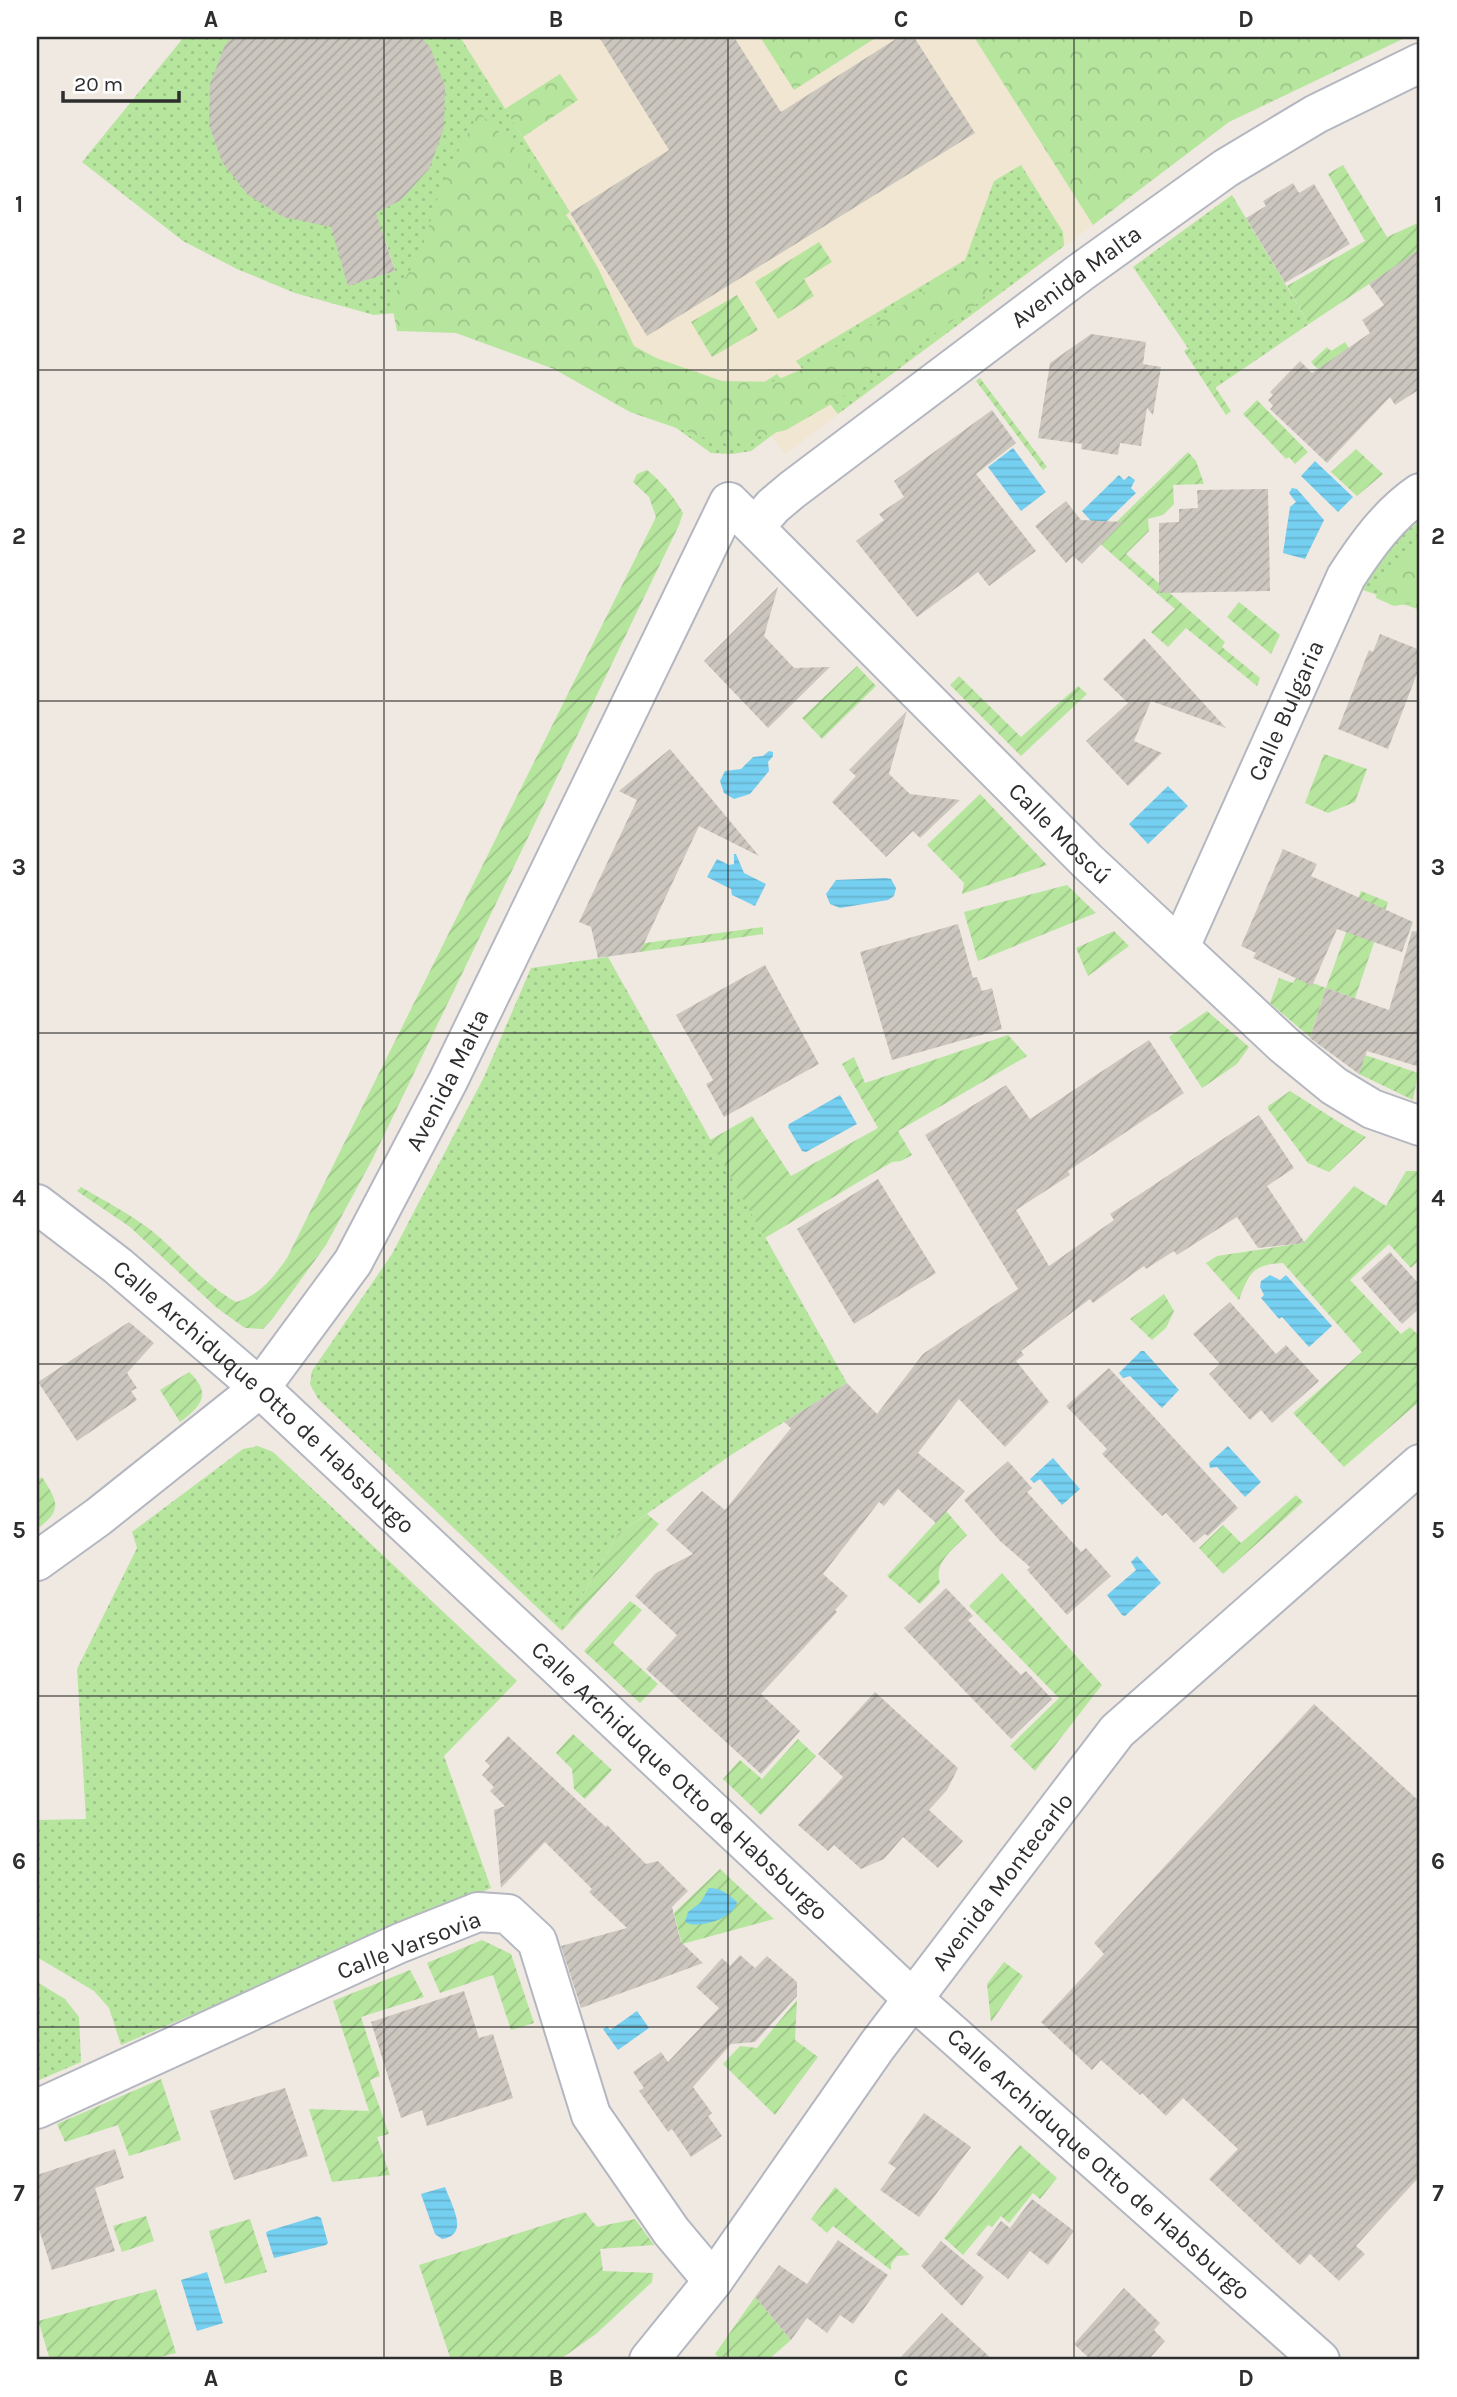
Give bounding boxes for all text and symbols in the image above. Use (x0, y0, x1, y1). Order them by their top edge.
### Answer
text: A (204, 6, 218, 33)
text: B (549, 6, 563, 33)
text: C (894, 6, 908, 33)
text: D (1238, 6, 1254, 33)
scale bar (63, 60, 178, 104)
text: 20 m (74, 72, 123, 96)
text: 1 (15, 191, 23, 218)
text: 1 (1434, 191, 1442, 218)
street label: Avenida Malta (1006, 219, 1147, 334)
text: 2 (12, 523, 26, 550)
text: 2 (1431, 523, 1445, 550)
street label: Calle Bulgaria (1242, 636, 1330, 786)
street label: Calle Moscú (1003, 777, 1117, 890)
text: 3 (12, 854, 26, 881)
text: 3 (1431, 854, 1445, 881)
street label: Avenida Malta (400, 1005, 495, 1156)
text: 4 (12, 1185, 26, 1212)
text: 4 (1431, 1185, 1445, 1212)
street label: Calle Archiduque Otto de Habsburgo (107, 1254, 421, 1539)
text: 5 (12, 1517, 26, 1544)
text: 5 (1431, 1517, 1445, 1544)
street label: Calle Archiduque Otto de Habsburgo (526, 1635, 834, 1926)
street label: Avenida Montecarlo (926, 1787, 1079, 1976)
text: 6 (12, 1848, 26, 1875)
text: 6 (1431, 1848, 1445, 1875)
street label: Calle Varsovia (333, 1905, 485, 1985)
street label: Calle Archiduque Otto de Habsburgo (942, 2022, 1256, 2306)
text: 7 (13, 2180, 25, 2207)
text: 7 (1432, 2180, 1444, 2207)
text: A (204, 2365, 218, 2392)
text: B (549, 2365, 563, 2392)
text: C (894, 2365, 908, 2392)
text: D (1238, 2365, 1254, 2392)

